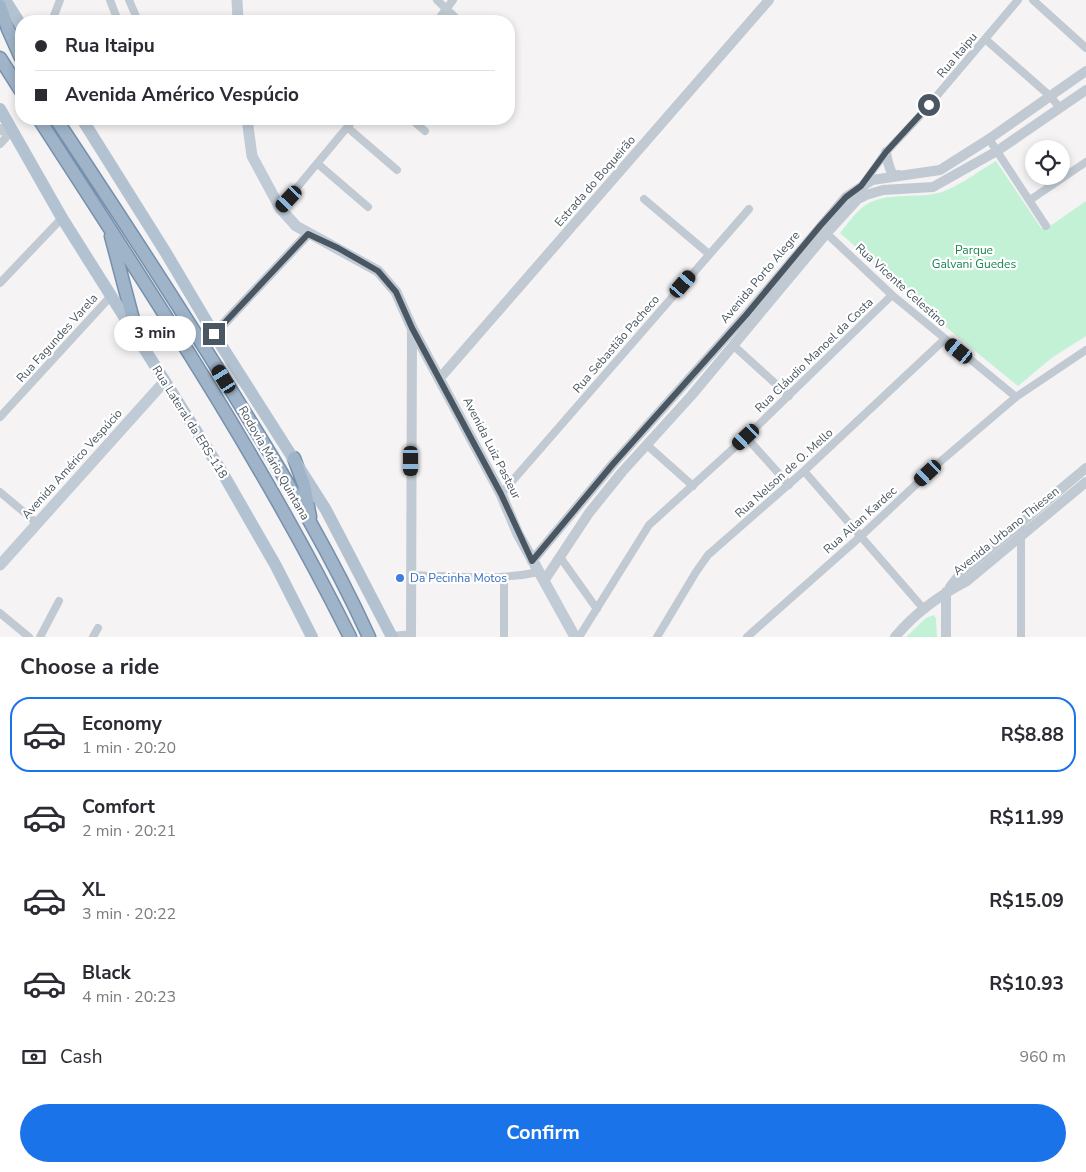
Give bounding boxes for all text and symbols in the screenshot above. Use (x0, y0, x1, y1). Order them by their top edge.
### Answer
street label: Rua Itaipu (933, 29, 981, 81)
text: Rua Itaipu (65, 33, 155, 59)
text: Avenida Américo Vespúcio (65, 82, 299, 108)
route start (918, 94, 940, 116)
street label: Estrada do Boqueirão (551, 132, 639, 230)
map controls (1025, 140, 1070, 185)
button: locate (1025, 140, 1070, 185)
car (273, 183, 304, 215)
street label: Avenida Porto Alegre (717, 228, 803, 326)
street label: Rua Vicente Celestino (852, 240, 950, 331)
park label: Parque Galvani Guedes (932, 242, 1017, 272)
car (667, 268, 698, 300)
street label: Rua Fagundes Varela (13, 290, 101, 386)
street label: Rua Sebastião Pacheco (569, 291, 663, 396)
street label: Rua Cláudio Manoel da Costa (751, 294, 877, 416)
callout: 3 min (114, 316, 196, 352)
text: 3 min (134, 322, 176, 344)
route end (203, 323, 225, 345)
car (942, 336, 975, 366)
street label: Rua Lateral da ERS-118 (149, 362, 231, 482)
car (209, 362, 238, 396)
street label: Avenida Luiz Pasteur (459, 394, 525, 502)
street label: Rodovia Mário Quintana (235, 403, 313, 523)
street label: Avenida Américo Vespúcio (18, 405, 126, 523)
car (729, 421, 762, 453)
street label: Rua Nelson de O. Mello (732, 424, 837, 521)
car (403, 446, 418, 476)
car (911, 457, 944, 489)
street label: Rua Allan Kardec (820, 483, 900, 557)
street label: Avenida Urbano Thiesen (950, 483, 1062, 579)
place label: Da Pecinha Motos (410, 570, 507, 586)
marker: Da Pecinha Motos (394, 572, 406, 584)
text: Choose a ride (20, 652, 159, 682)
text: Economy (82, 711, 162, 737)
icon: car (22, 712, 67, 757)
text: R$8.88 (1001, 722, 1064, 748)
text: 1 min · 20:20 (82, 737, 176, 759)
text: Comfort (82, 794, 155, 820)
icon: car (22, 795, 67, 840)
text: R$11.99 (989, 805, 1064, 831)
text: 2 min · 20:21 (82, 820, 176, 842)
text: XL (82, 877, 105, 903)
icon: car (22, 878, 67, 923)
text: R$15.09 (989, 888, 1064, 914)
text: 3 min · 20:22 (82, 903, 176, 925)
text: Black (82, 960, 131, 986)
icon: car (22, 961, 67, 1006)
text: R$10.93 (989, 971, 1064, 997)
text: 4 min · 20:23 (82, 986, 176, 1008)
icon: cash (20, 1043, 48, 1071)
text: Cash (60, 1044, 102, 1070)
text: 960 m (1019, 1046, 1066, 1068)
button: Confirm (20, 1104, 1066, 1162)

